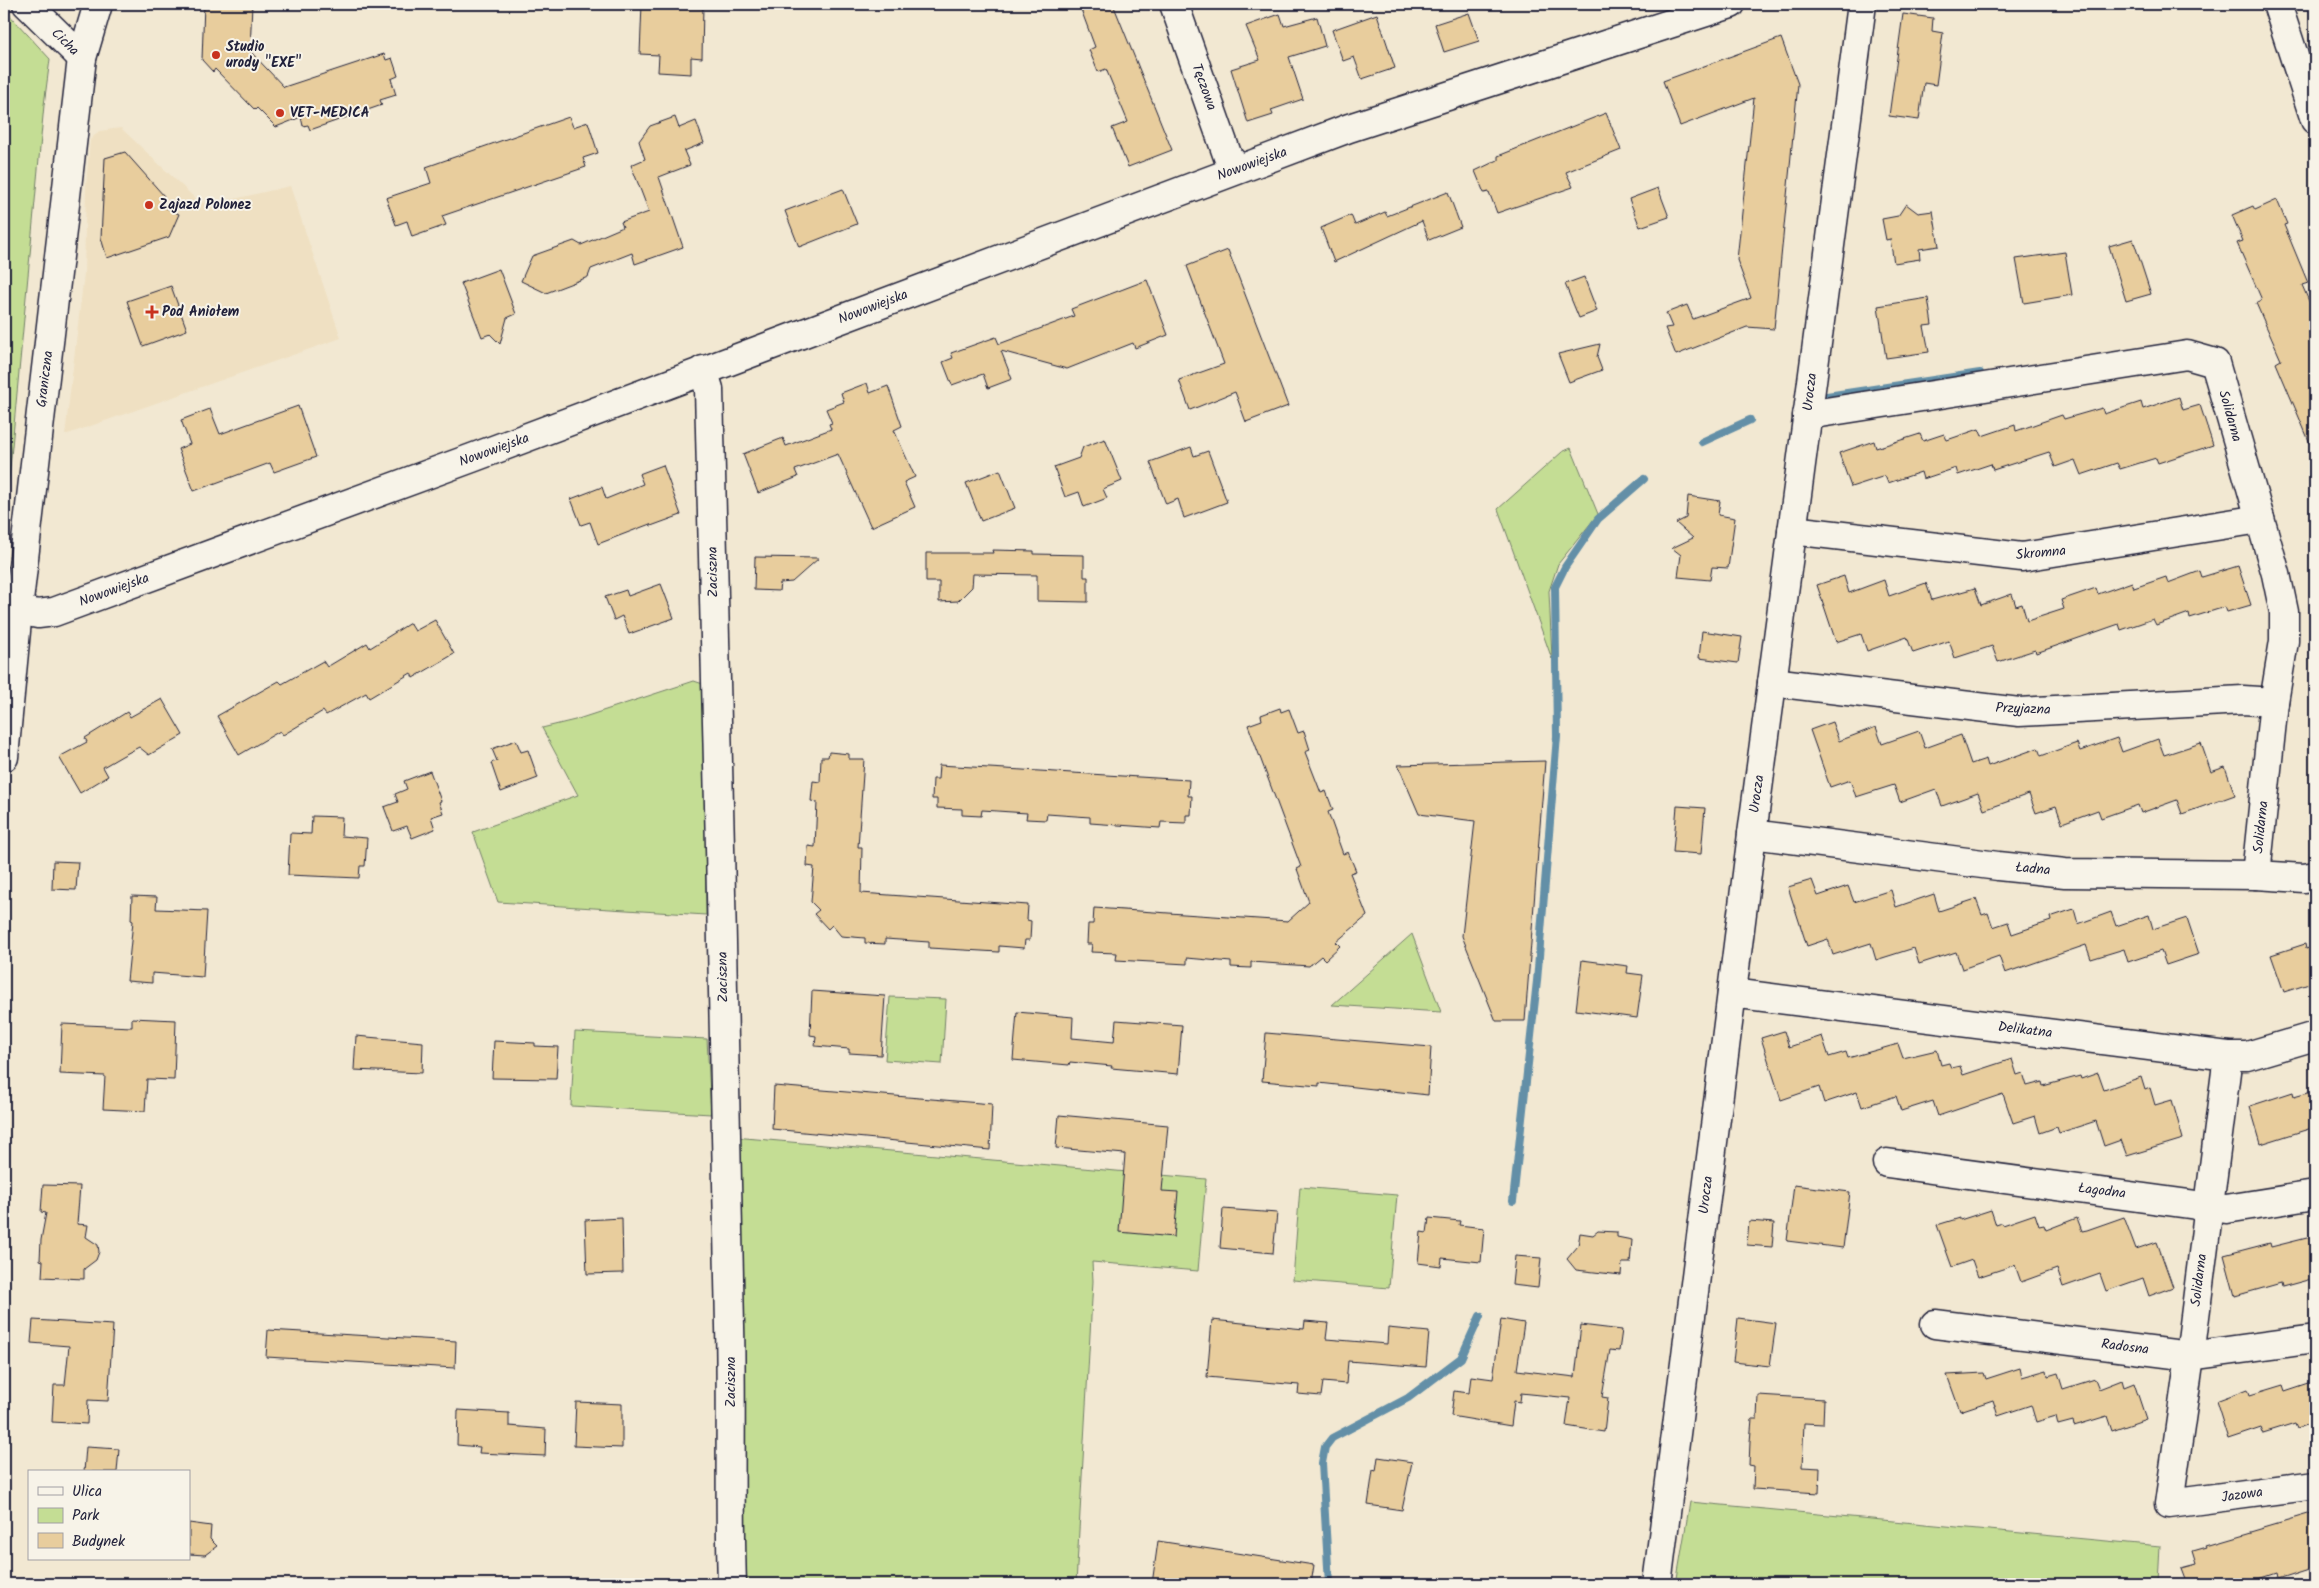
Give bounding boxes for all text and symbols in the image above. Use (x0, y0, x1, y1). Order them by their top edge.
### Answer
street label: Cicha (46, 23, 84, 61)
place label: Studio urody "EXE" (226, 36, 302, 74)
marker: Studio urody "EXE" (210, 49, 222, 61)
street label: Tęczowa (1185, 61, 1223, 113)
place label: VET-MEDICA (290, 102, 370, 124)
marker: VET-MEDICA (274, 107, 286, 119)
street label: Nowowiejska (1214, 141, 1290, 187)
place label: Zajazd Polonez (159, 194, 251, 216)
marker: Zajazd Polonez (143, 199, 155, 211)
street label: Nowowiejska (835, 284, 911, 330)
place label: Pod Aniołem (162, 301, 240, 323)
marker: Pod Aniołem (146, 306, 158, 318)
street label: Graniczna (31, 349, 59, 409)
street label: Urocza (1797, 372, 1823, 412)
street label: Solidarna (2212, 388, 2248, 444)
street label: Nowowiejska (456, 427, 532, 473)
street label: Skromna (2015, 540, 2067, 566)
street label: Zaciszna (702, 546, 724, 598)
street label: Nowowiejska (76, 567, 152, 613)
street label: Przyjazna (1995, 697, 2051, 721)
street label: Urocza (1743, 773, 1771, 815)
street label: Solidarna (2247, 800, 2275, 854)
street label: Ładna (2015, 857, 2051, 881)
street label: Zaciszna (712, 951, 734, 1003)
street label: Delikatna (1997, 1016, 2053, 1044)
street label: Urocza (1693, 1175, 1719, 1215)
street label: Łagodna (2077, 1177, 2127, 1205)
street label: Solidarna (2185, 1252, 2213, 1308)
street label: Radosna (2100, 1333, 2150, 1361)
street label: Zaciszna (720, 1357, 742, 1407)
legend (28, 1470, 190, 1560)
text: Ulica (72, 1480, 102, 1504)
street label: Jazowa (2220, 1481, 2264, 1509)
text: Park (72, 1504, 100, 1528)
text: Budynek (72, 1530, 126, 1554)

